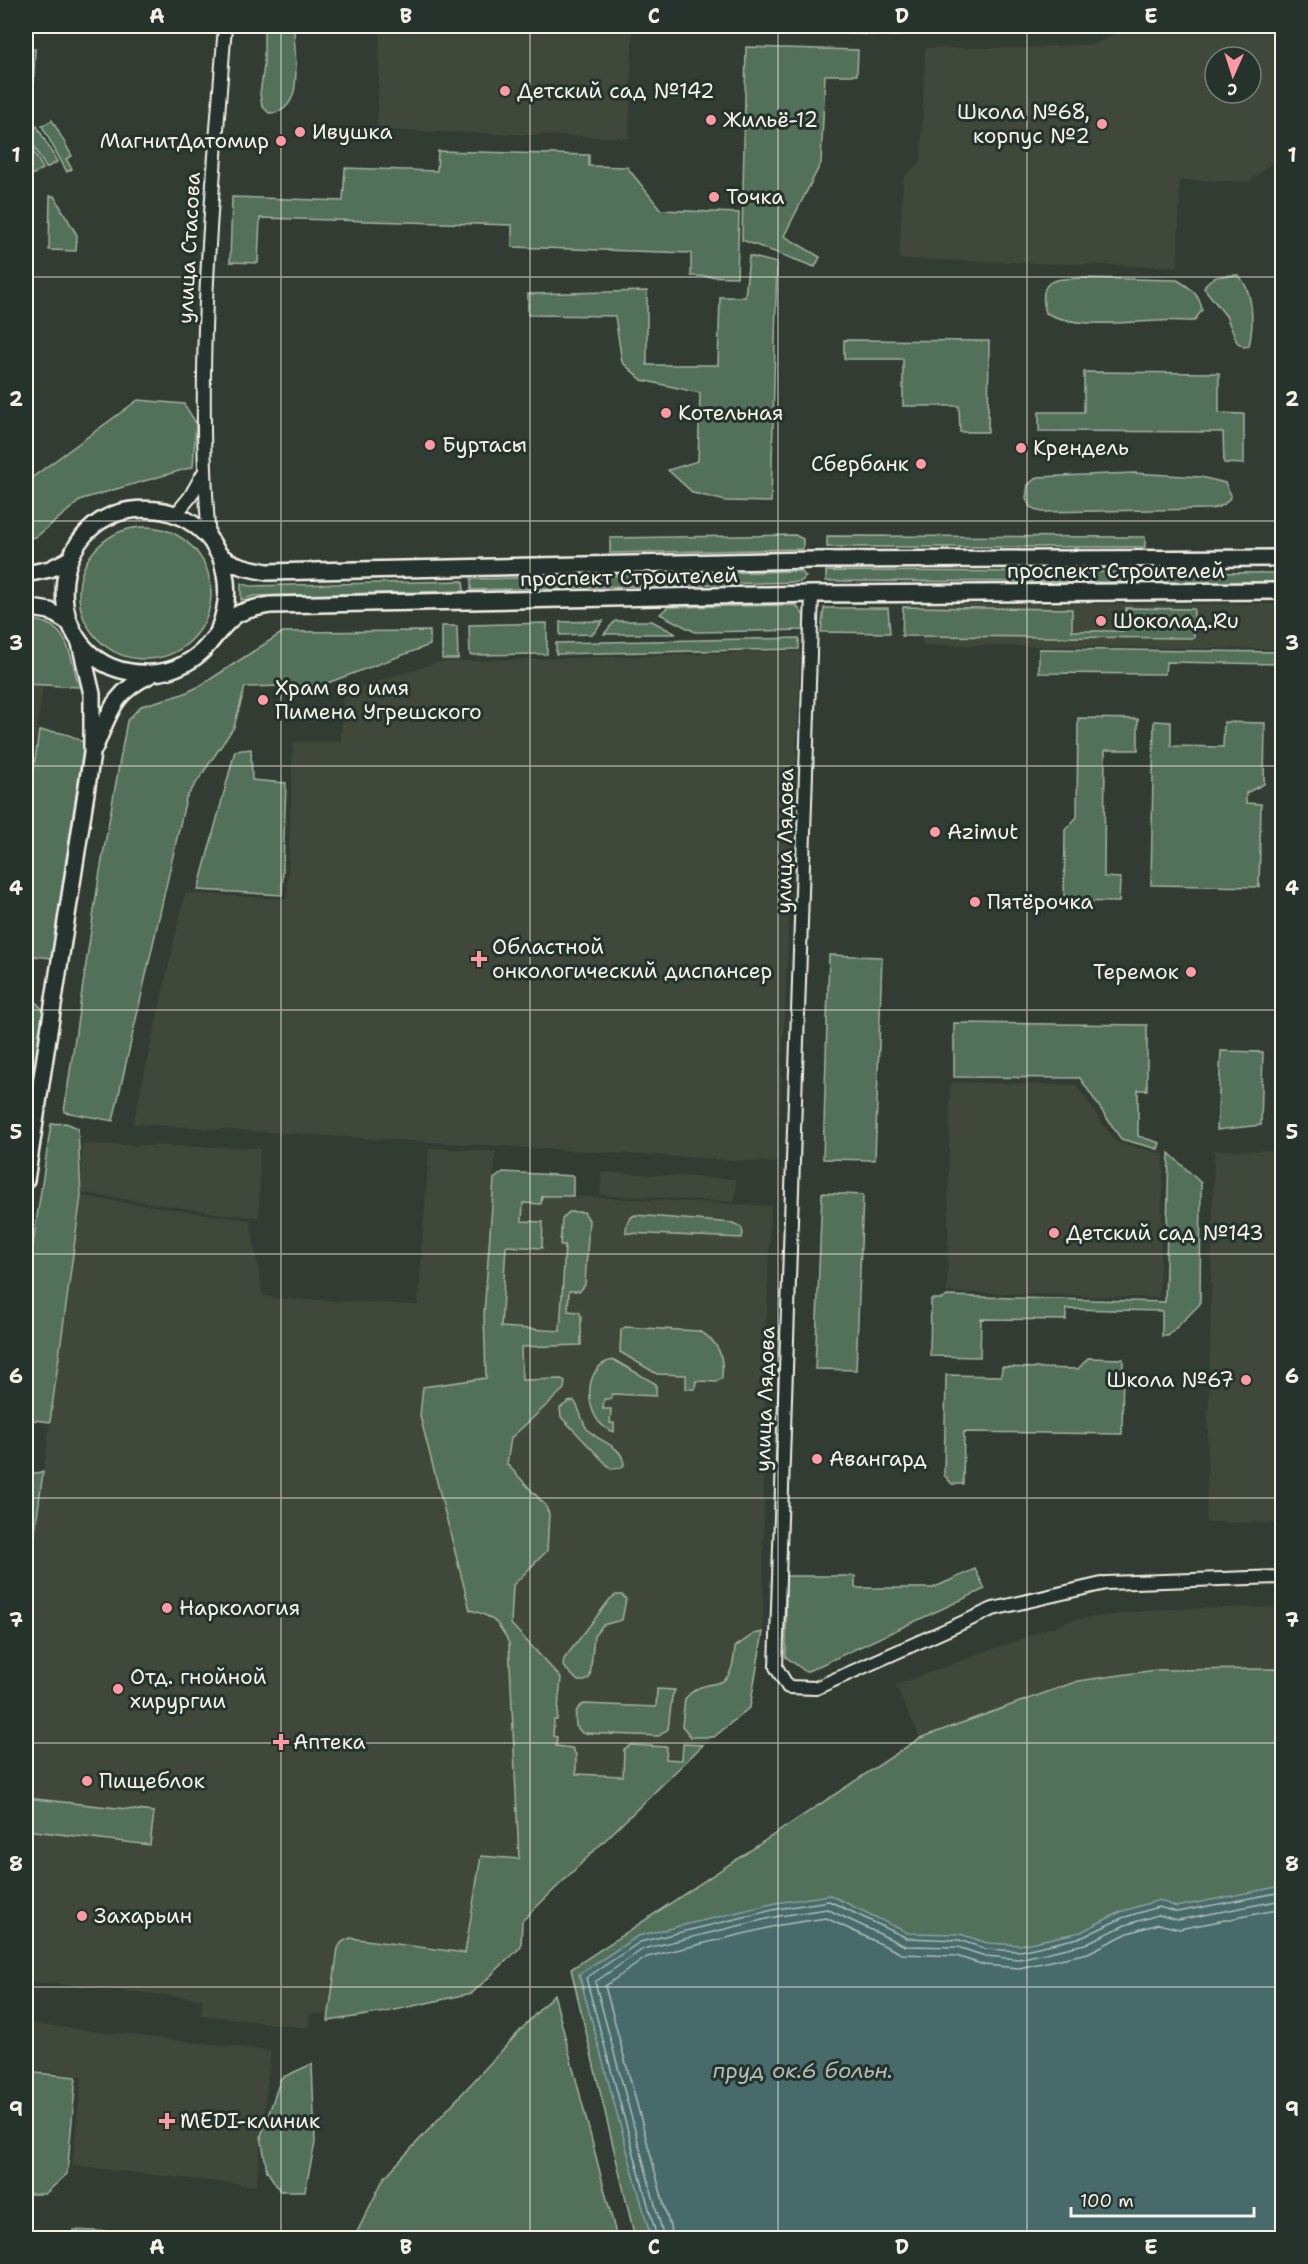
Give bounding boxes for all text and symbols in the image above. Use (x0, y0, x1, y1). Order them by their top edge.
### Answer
text: A (149, 3, 165, 29)
text: B (400, 3, 412, 29)
text: C (648, 3, 660, 29)
text: D (895, 3, 909, 29)
text: E (1144, 3, 1158, 29)
north arrow (1203, 45, 1263, 105)
place label: Детский сад №142 (517, 77, 715, 105)
text: С (1227, 79, 1238, 100)
marker: Детский сад №142 (498, 84, 512, 98)
place label: Школа №68, корпус №2 (957, 98, 1090, 150)
place label: Жильё-12 (723, 106, 818, 134)
marker: Жильё-12 (704, 113, 718, 127)
marker: Школа №68, корпус №2 (1095, 117, 1109, 131)
place label: Ивушка (312, 118, 392, 146)
marker: Ивушка (293, 125, 307, 139)
place label: МагнитДатомир (100, 127, 269, 155)
marker: МагнитДатомир (274, 134, 288, 148)
text: 1 (11, 142, 21, 168)
text: 1 (1287, 142, 1297, 168)
street label: улица Стасова (171, 171, 207, 325)
place label: Точка (726, 183, 784, 211)
marker: Точка (707, 190, 721, 204)
text: 2 (9, 386, 23, 412)
text: 2 (1285, 386, 1299, 412)
place label: Котельная (678, 399, 784, 427)
marker: Котельная (659, 406, 673, 420)
place label: Буртасы (442, 431, 527, 459)
place label: Крендель (1033, 434, 1129, 462)
marker: Буртасы (423, 438, 437, 452)
marker: Крендель (1014, 441, 1028, 455)
place label: Сбербанк (811, 450, 909, 478)
marker: Сбербанк (914, 457, 928, 471)
street label: проспект Строителей (1007, 557, 1225, 585)
street label: проспект Строителей (520, 561, 738, 593)
place label: Шоколад.Ru (1113, 607, 1239, 635)
marker: Шоколад.Ru (1094, 614, 1108, 628)
text: 3 (9, 630, 23, 656)
text: 3 (1285, 630, 1299, 656)
place label: Храм во имя Пимена Угрешского (275, 674, 482, 726)
marker: Храм во имя Пимена Угрешского (256, 693, 270, 707)
street label: улица Лядова (770, 768, 800, 914)
place label: Azimut (947, 818, 1018, 846)
marker: Azimut (928, 825, 942, 839)
text: 4 (9, 875, 23, 901)
text: 4 (1285, 875, 1299, 901)
place label: Пятёрочка (987, 888, 1093, 916)
marker: Пятёрочка (968, 895, 982, 909)
place label: Областной онкологический диспансер (492, 933, 772, 985)
marker: Областной онкологический диспансер (470, 950, 488, 968)
place label: Теремок (1093, 958, 1179, 986)
marker: Теремок (1184, 965, 1198, 979)
text: 5 (10, 1119, 22, 1145)
text: 5 (1286, 1119, 1298, 1145)
place label: Детский сад №143 (1066, 1219, 1264, 1247)
marker: Детский сад №143 (1047, 1226, 1061, 1240)
street label: улица Лядова (748, 1326, 782, 1472)
text: 6 (9, 1363, 23, 1389)
text: 6 (1285, 1363, 1299, 1389)
place label: Школа №67 (1106, 1366, 1234, 1394)
marker: Школа №67 (1239, 1373, 1253, 1387)
place label: Авангард (829, 1445, 927, 1473)
marker: Авангард (810, 1452, 824, 1466)
place label: Наркология (179, 1594, 300, 1622)
marker: Наркология (160, 1601, 174, 1615)
text: 7 (9, 1607, 23, 1633)
text: 7 (1285, 1607, 1299, 1633)
place label: Отд. гнойной хирургии (130, 1663, 267, 1715)
marker: Отд. гнойной хирургии (111, 1682, 125, 1696)
place label: Аптека (293, 1728, 366, 1756)
marker: Аптека (274, 1735, 288, 1749)
place label: Пищеблок (99, 1767, 205, 1795)
marker: Пищеблок (80, 1774, 94, 1788)
text: 8 (9, 1851, 23, 1877)
text: 8 (1285, 1851, 1299, 1877)
place label: Захарьин (94, 1902, 192, 1930)
marker: Захарьин (75, 1909, 89, 1923)
water label: пруд ок.6 больн. (713, 2056, 893, 2085)
text: 9 (9, 2096, 23, 2122)
text: 9 (1285, 2096, 1299, 2122)
place label: MEDI-клиник (180, 2107, 320, 2135)
marker: MEDI-клиник (158, 2112, 176, 2130)
scale bar (1071, 2180, 1254, 2218)
text: 100 m (1080, 2189, 1134, 2213)
text: A (149, 2234, 165, 2260)
text: B (400, 2234, 412, 2260)
text: C (648, 2234, 660, 2260)
text: D (895, 2234, 909, 2260)
text: E (1144, 2234, 1158, 2260)

